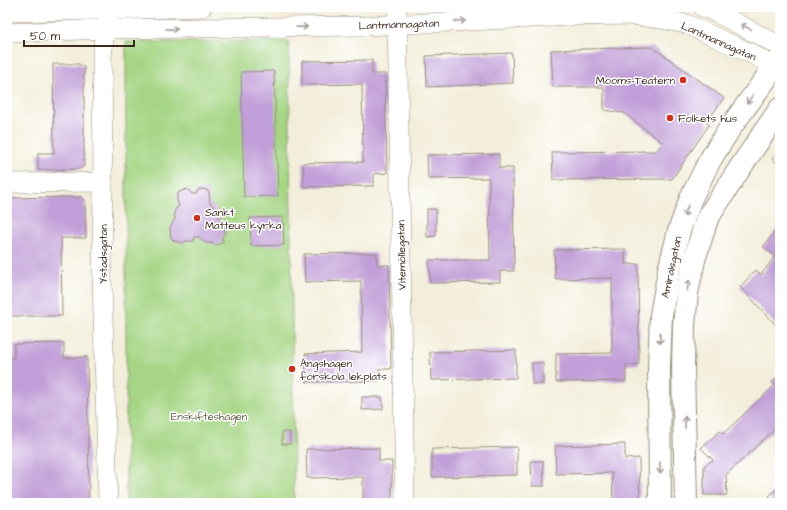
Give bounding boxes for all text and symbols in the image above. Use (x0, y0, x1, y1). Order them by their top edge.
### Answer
street label: Lantmannagatan (358, 16, 440, 34)
one-way arrow (453, 18, 466, 25)
street label: Lantmannagatan (678, 18, 759, 66)
scale bar (24, 22, 134, 48)
one-way arrow (295, 23, 308, 31)
one-way arrow (740, 23, 752, 31)
one-way arrow (165, 25, 178, 33)
text: 50 m (30, 28, 61, 45)
place label: Mooms-Teatern (596, 73, 675, 88)
marker: Mooms-Teatern (678, 75, 688, 85)
one-way arrow (746, 93, 755, 104)
place label: Folkets hus (678, 111, 738, 126)
marker: Folkets hus (665, 113, 675, 123)
place label: Sankt Matteus kyrka (205, 205, 282, 234)
one-way arrow (682, 205, 690, 217)
marker: Sankt Matteus kyrka (192, 213, 202, 223)
street label: Vitemöllegatan (393, 219, 411, 290)
street label: Ystadsgatan (96, 224, 112, 284)
street label: Amiralsgatan (658, 234, 686, 300)
one-way arrow (685, 280, 693, 293)
one-way arrow (657, 331, 664, 344)
place label: Ängshagen förskola lekplats (300, 356, 387, 384)
marker: Ängshagen förskola lekplats (287, 364, 297, 374)
park label: Enskifteshagen (171, 409, 248, 425)
one-way arrow (681, 416, 688, 429)
one-way arrow (656, 461, 664, 474)

